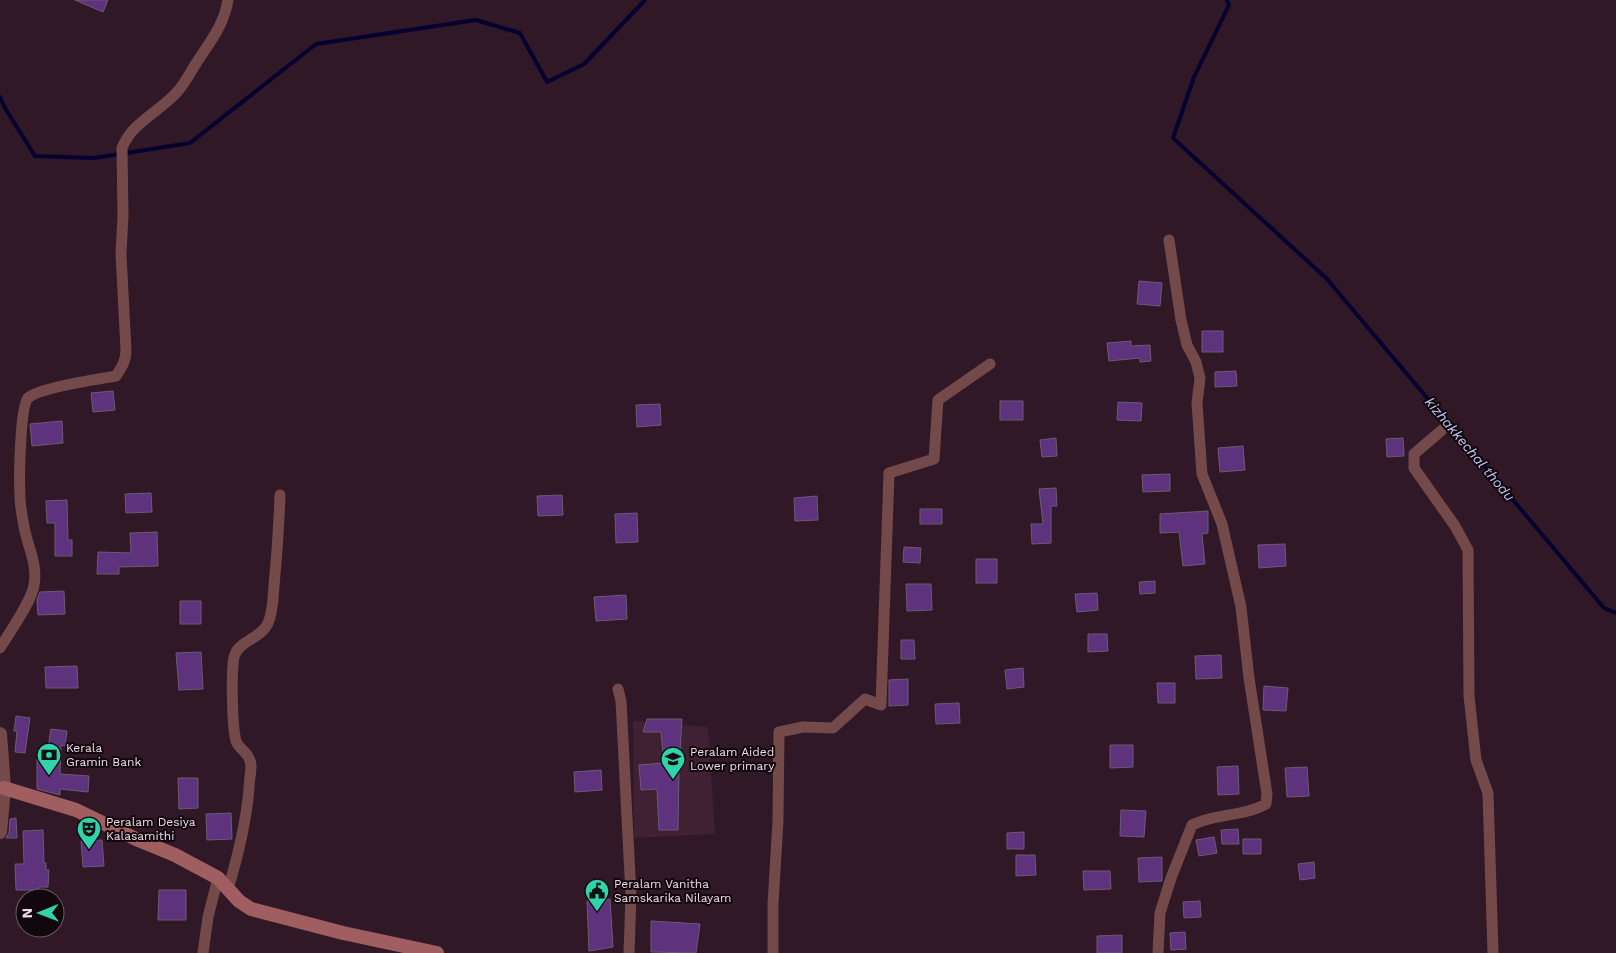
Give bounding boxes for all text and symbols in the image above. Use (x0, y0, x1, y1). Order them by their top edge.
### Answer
water label: kizhakkechal thodu (1422, 394, 1518, 504)
place label: Kerala Gramin Bank (66, 741, 141, 769)
bank icon: Kerala Gramin Bank (36, 742, 62, 776)
place label: Peralam Aided Lower primary (690, 745, 775, 773)
school or university icon: Peralam Aided Lower primary (660, 746, 686, 780)
place label: Peralam Desiya Kalasamithi (106, 815, 196, 843)
theatre icon: Peralam Desiya Kalasamithi (76, 816, 102, 850)
place label: Peralam Vanitha Samskarika Nilayam (614, 877, 731, 905)
public building icon: Peralam Vanitha Samskarika Nilayam (584, 878, 610, 912)
north arrow (15, 888, 65, 938)
text: N (19, 908, 35, 919)

